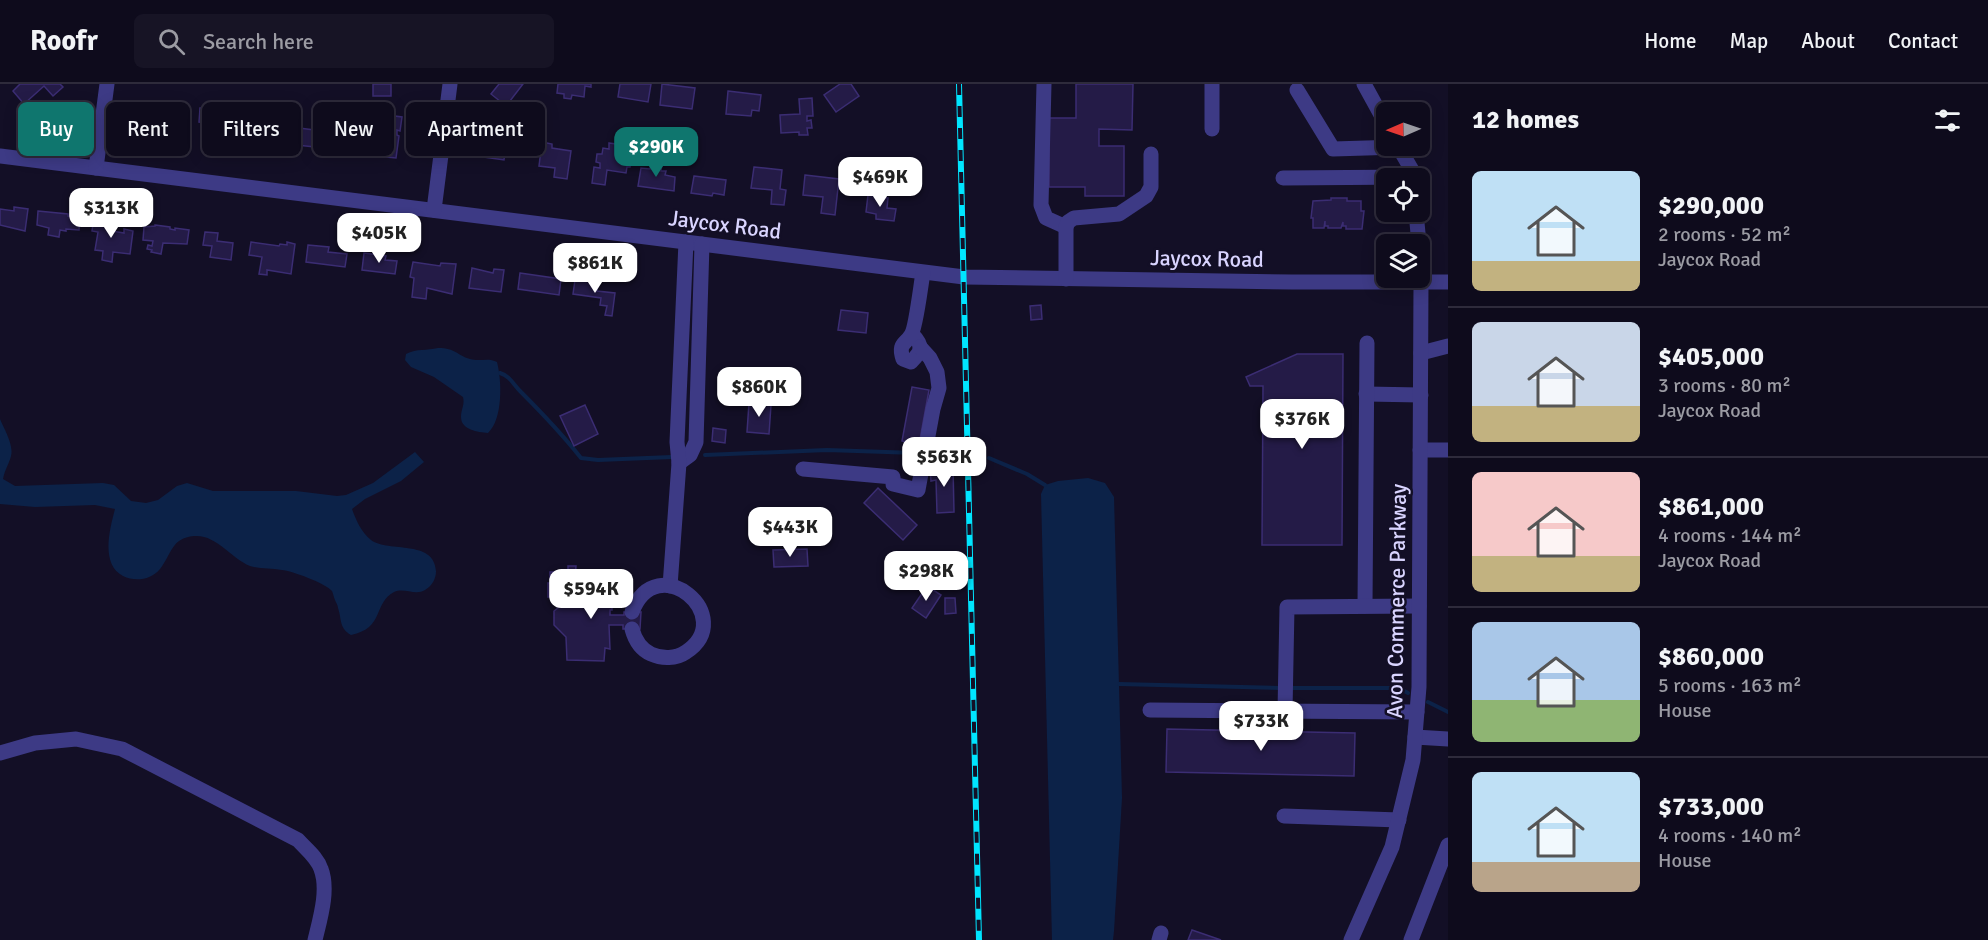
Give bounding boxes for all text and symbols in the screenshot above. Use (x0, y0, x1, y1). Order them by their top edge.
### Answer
search box (134, 14, 554, 68)
text: Roofr (30, 24, 98, 58)
icon: search (155, 25, 188, 58)
text: Search here (203, 28, 314, 55)
text: Home (1644, 28, 1697, 54)
text: Map (1730, 28, 1768, 54)
text: About (1801, 28, 1855, 54)
text: Contact (1888, 28, 1958, 54)
chip: Buy (18, 102, 94, 156)
chip: Rent (106, 102, 190, 156)
chip: Filters (202, 102, 301, 156)
chip: New (313, 102, 394, 156)
chip: Apartment (406, 102, 545, 156)
north arrow (1376, 102, 1430, 156)
map controls (1376, 102, 1430, 288)
text: 12 homes (1472, 104, 1579, 136)
icon: filters (1931, 104, 1964, 137)
pin: $290K (614, 127, 698, 178)
text: $290K (628, 134, 684, 159)
pin: $469K (838, 157, 922, 208)
text: $469K (852, 164, 908, 189)
button: locate (1376, 168, 1430, 222)
pin: $313K (69, 188, 153, 239)
text: $290,000 (1658, 190, 1764, 222)
text: $313K (83, 195, 139, 220)
icon: home (1520, 195, 1592, 267)
street label: Jaycox Road (667, 204, 783, 245)
pin: $405K (337, 213, 421, 264)
text: $405K (351, 220, 407, 245)
text: 2 rooms · 52 m² (1658, 222, 1791, 247)
button: layers (1376, 234, 1430, 288)
pin: $861K (553, 243, 637, 294)
street label: Jaycox Road (1150, 244, 1264, 273)
text: Jaycox Road (1658, 247, 1761, 272)
text: $861K (567, 250, 623, 275)
text: $405,000 (1658, 341, 1764, 373)
icon: home (1520, 346, 1592, 418)
pin: $860K (717, 367, 801, 418)
text: 3 rooms · 80 m² (1658, 373, 1791, 398)
text: $860K (731, 374, 787, 399)
text: Jaycox Road (1658, 398, 1761, 423)
pin: $376K (1260, 399, 1344, 450)
text: $376K (1274, 406, 1330, 431)
pin: $563K (902, 437, 986, 488)
text: $563K (916, 444, 972, 469)
street label: Avon Commerce Parkway (1381, 483, 1412, 719)
text: $861,000 (1658, 491, 1764, 523)
icon: home (1520, 496, 1592, 568)
pin: $443K (748, 507, 832, 558)
text: $443K (762, 514, 818, 539)
text: 4 rooms · 144 m² (1658, 523, 1802, 548)
text: Jaycox Road (1658, 548, 1761, 573)
pin: $298K (884, 551, 968, 602)
text: $298K (898, 558, 954, 583)
pin: $594K (549, 569, 633, 620)
text: $594K (563, 576, 619, 601)
text: $860,000 (1658, 641, 1764, 673)
icon: home (1520, 646, 1592, 718)
text: 5 rooms · 163 m² (1658, 673, 1802, 698)
text: House (1658, 698, 1712, 723)
pin: $733K (1219, 701, 1303, 752)
text: $733K (1233, 708, 1289, 733)
text: $733,000 (1658, 791, 1764, 823)
icon: home (1520, 796, 1592, 868)
text: 4 rooms · 140 m² (1658, 823, 1802, 848)
text: House (1658, 848, 1712, 873)

